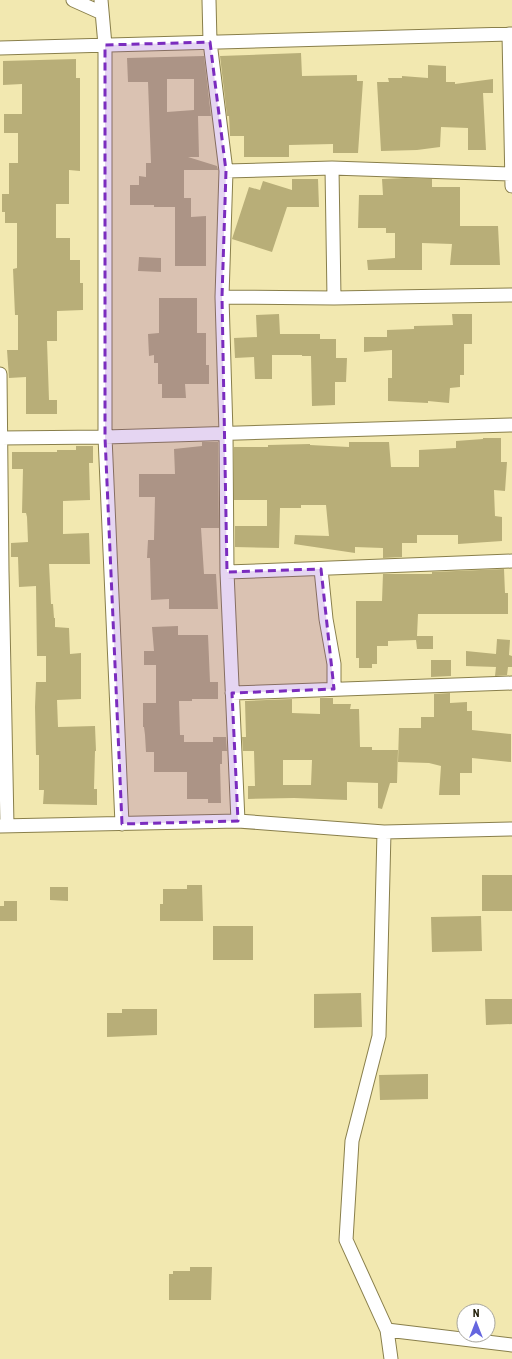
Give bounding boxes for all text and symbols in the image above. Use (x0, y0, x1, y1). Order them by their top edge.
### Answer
north arrow (456, 1303, 496, 1343)
text: N (473, 1307, 480, 1320)

